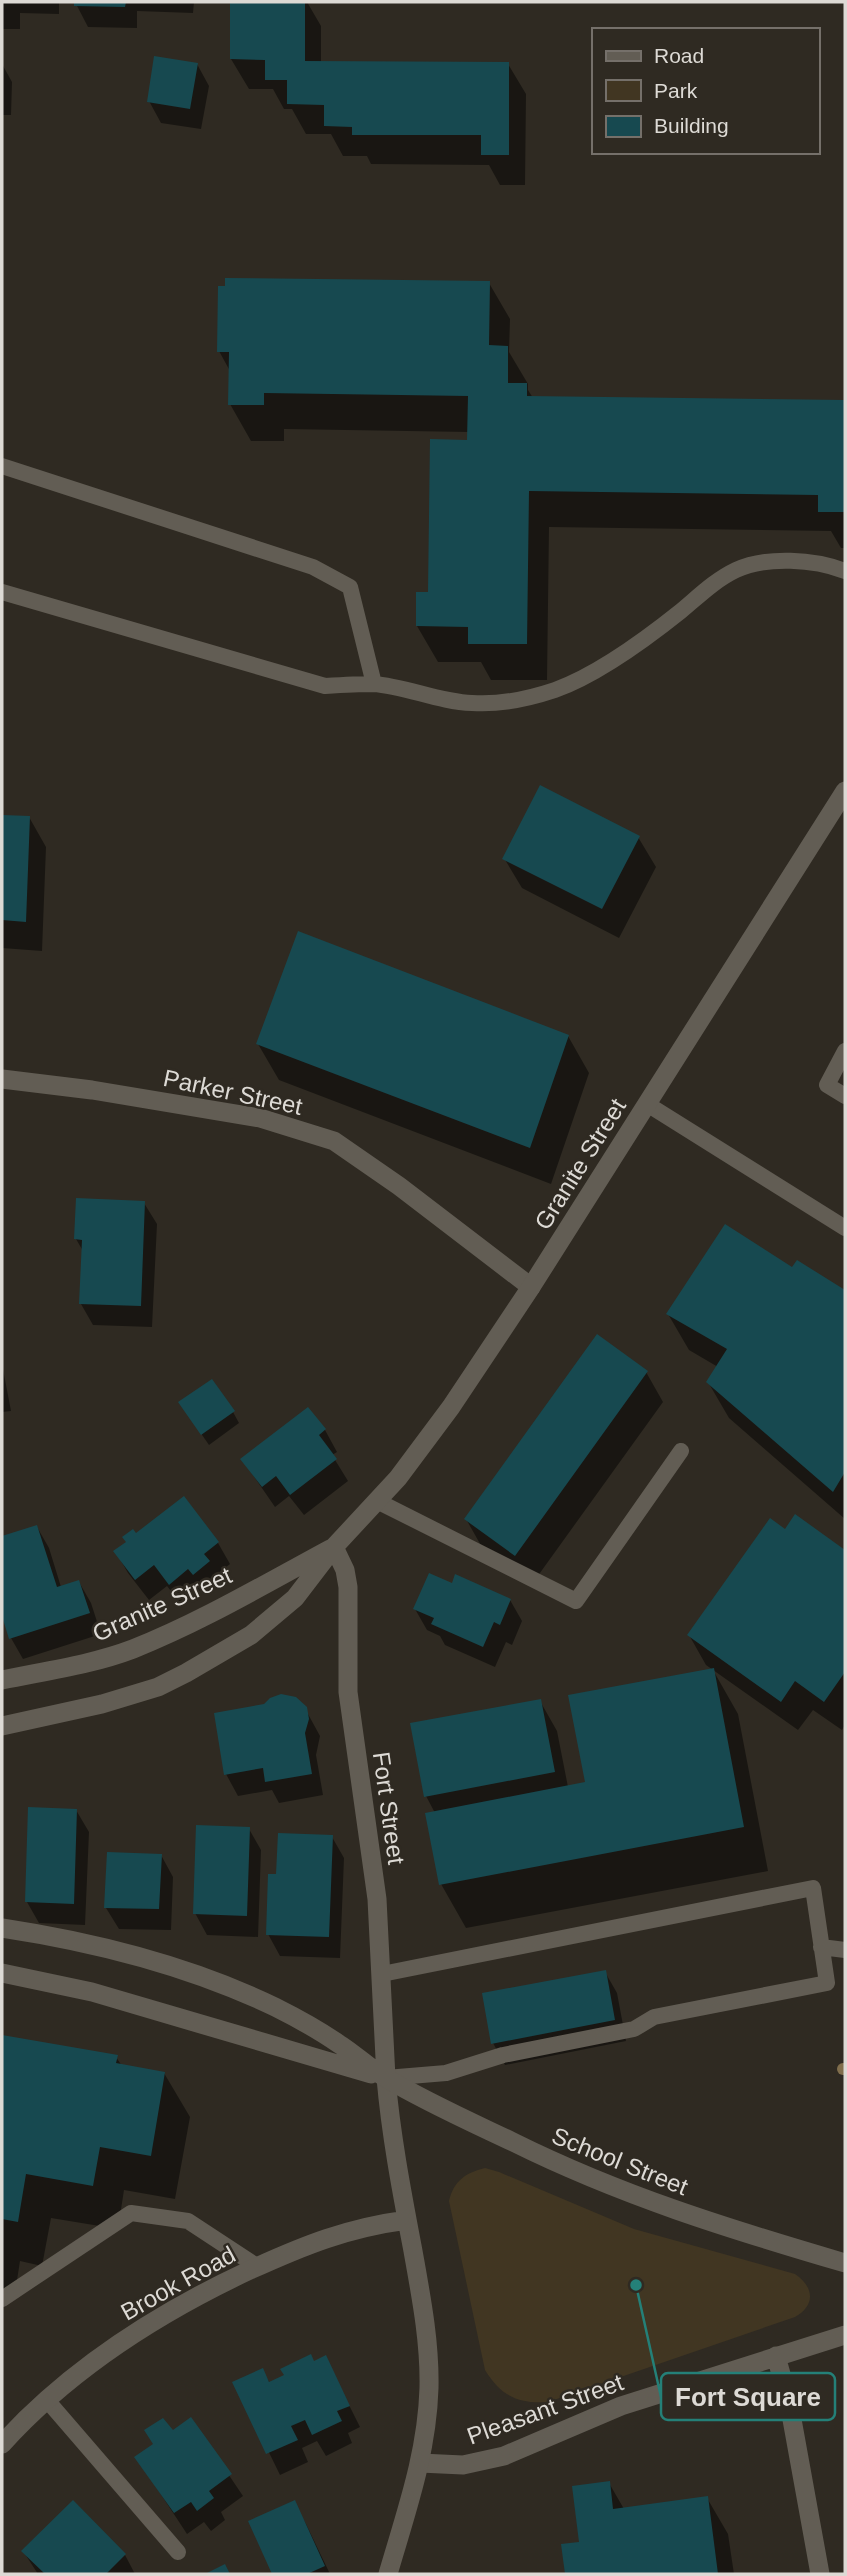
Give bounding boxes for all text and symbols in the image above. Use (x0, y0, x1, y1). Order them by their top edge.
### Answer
legend (592, 28, 819, 154)
text: Road (654, 44, 704, 67)
text: Park (654, 79, 698, 102)
text: Building (654, 114, 729, 137)
street label: Parker Street (161, 1064, 305, 1120)
street label: Granite Street (529, 1093, 631, 1235)
street label: Granite Street (88, 1561, 236, 1647)
street label: Fort Street (368, 1750, 410, 1866)
street label: School Street (548, 2121, 692, 2201)
street label: Brook Road (116, 2240, 240, 2326)
street label: Pleasant Street (463, 2368, 627, 2450)
callout: Fort Square (661, 2373, 835, 2420)
text: Fort Square (675, 2382, 821, 2412)

